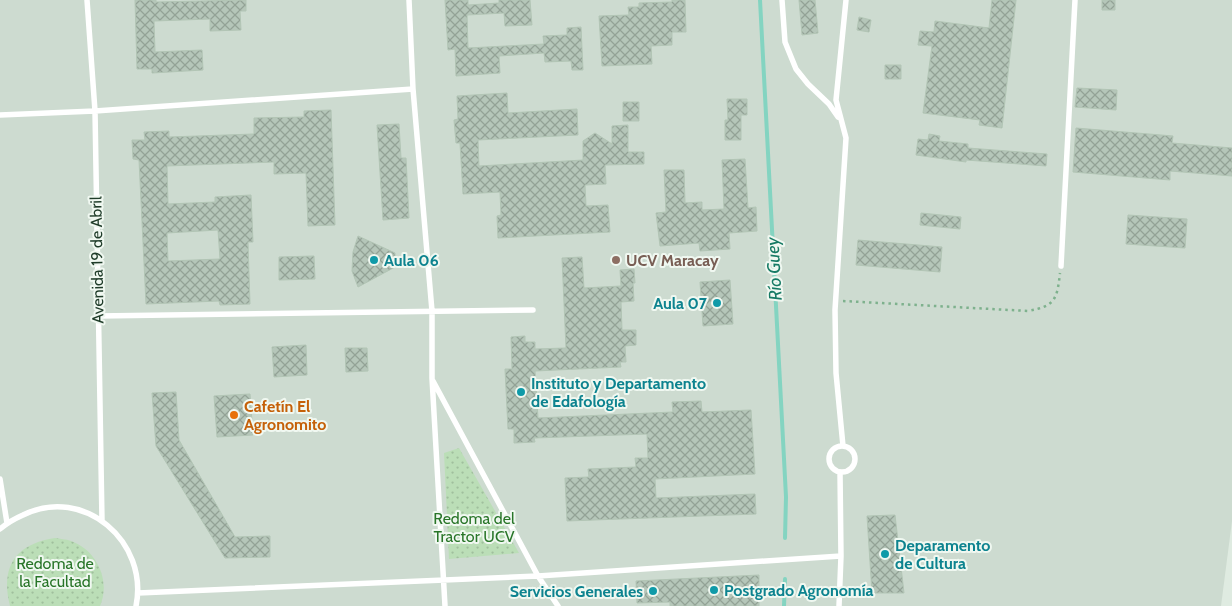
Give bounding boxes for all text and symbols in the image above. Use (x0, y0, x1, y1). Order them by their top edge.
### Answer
street label: Avenida 19 de Abril (86, 196, 108, 324)
water label: Río Guey (761, 236, 787, 301)
place label: Aula 06 (384, 251, 439, 270)
place label: UCV Maracay (626, 251, 719, 270)
marker: Aula 06 (368, 254, 380, 266)
marker: UCV Maracay (610, 254, 622, 266)
place label: Aula 07 (653, 294, 708, 313)
marker: Aula 07 (711, 297, 723, 309)
place label: Instituto y Departamento de Edafología (531, 374, 706, 411)
marker: Instituto y Departamento de Edafología (515, 386, 527, 398)
place label: Cafetín El Agronomito (244, 397, 326, 434)
marker: Cafetín El Agronomito (228, 409, 240, 421)
park label: Redoma del Tractor UCV (433, 509, 515, 546)
place label: Deparamento de Cultura (895, 536, 990, 573)
marker: Deparamento de Cultura (879, 548, 891, 560)
park label: Redoma de la Facultad (16, 554, 94, 591)
place label: Postgrado Agronomía (724, 581, 874, 600)
place label: Servicios Generales (510, 582, 643, 601)
marker: Postgrado Agronomía (708, 584, 720, 596)
marker: Servicios Generales (647, 585, 659, 597)

